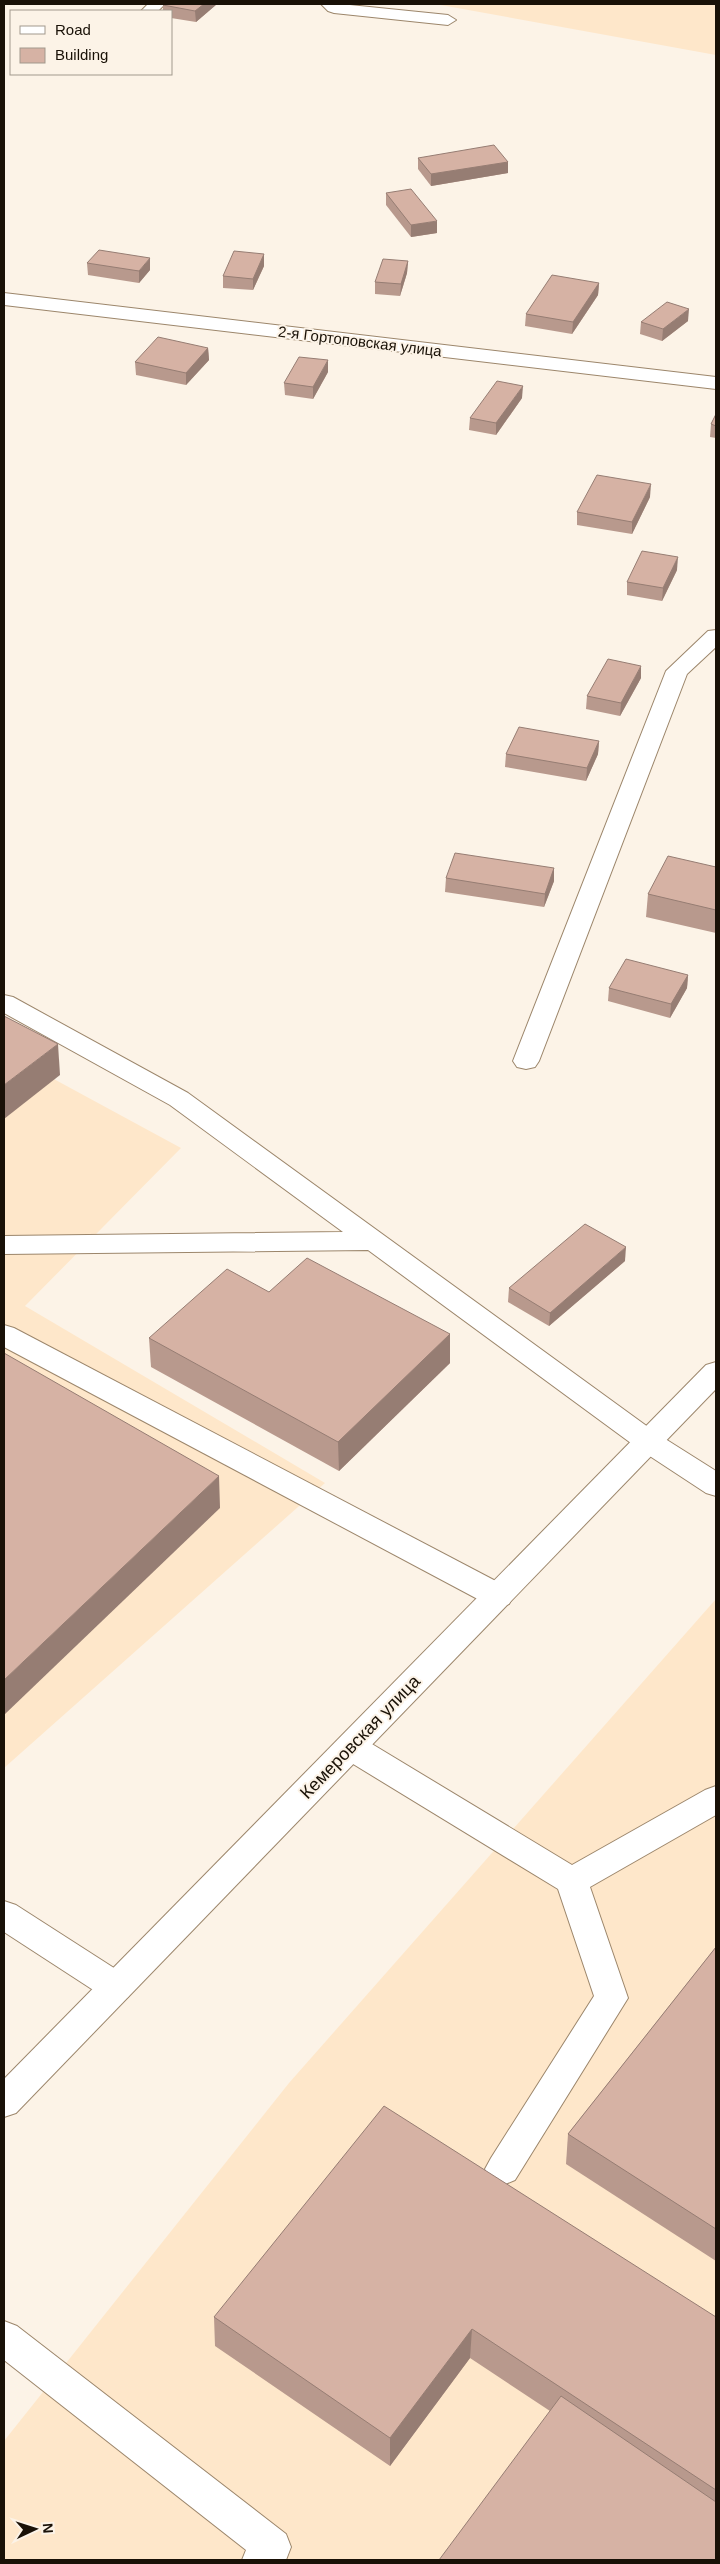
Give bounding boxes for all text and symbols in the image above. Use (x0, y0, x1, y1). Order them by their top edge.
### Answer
legend (10, 10, 172, 75)
text: Road (55, 21, 91, 38)
text: Building (55, 46, 108, 63)
street label: 2-я Гортоповская улица (277, 323, 443, 360)
street label: Кемеровская улица (296, 1670, 425, 1803)
north arrow (10, 2504, 60, 2554)
text: N (40, 2522, 56, 2534)

